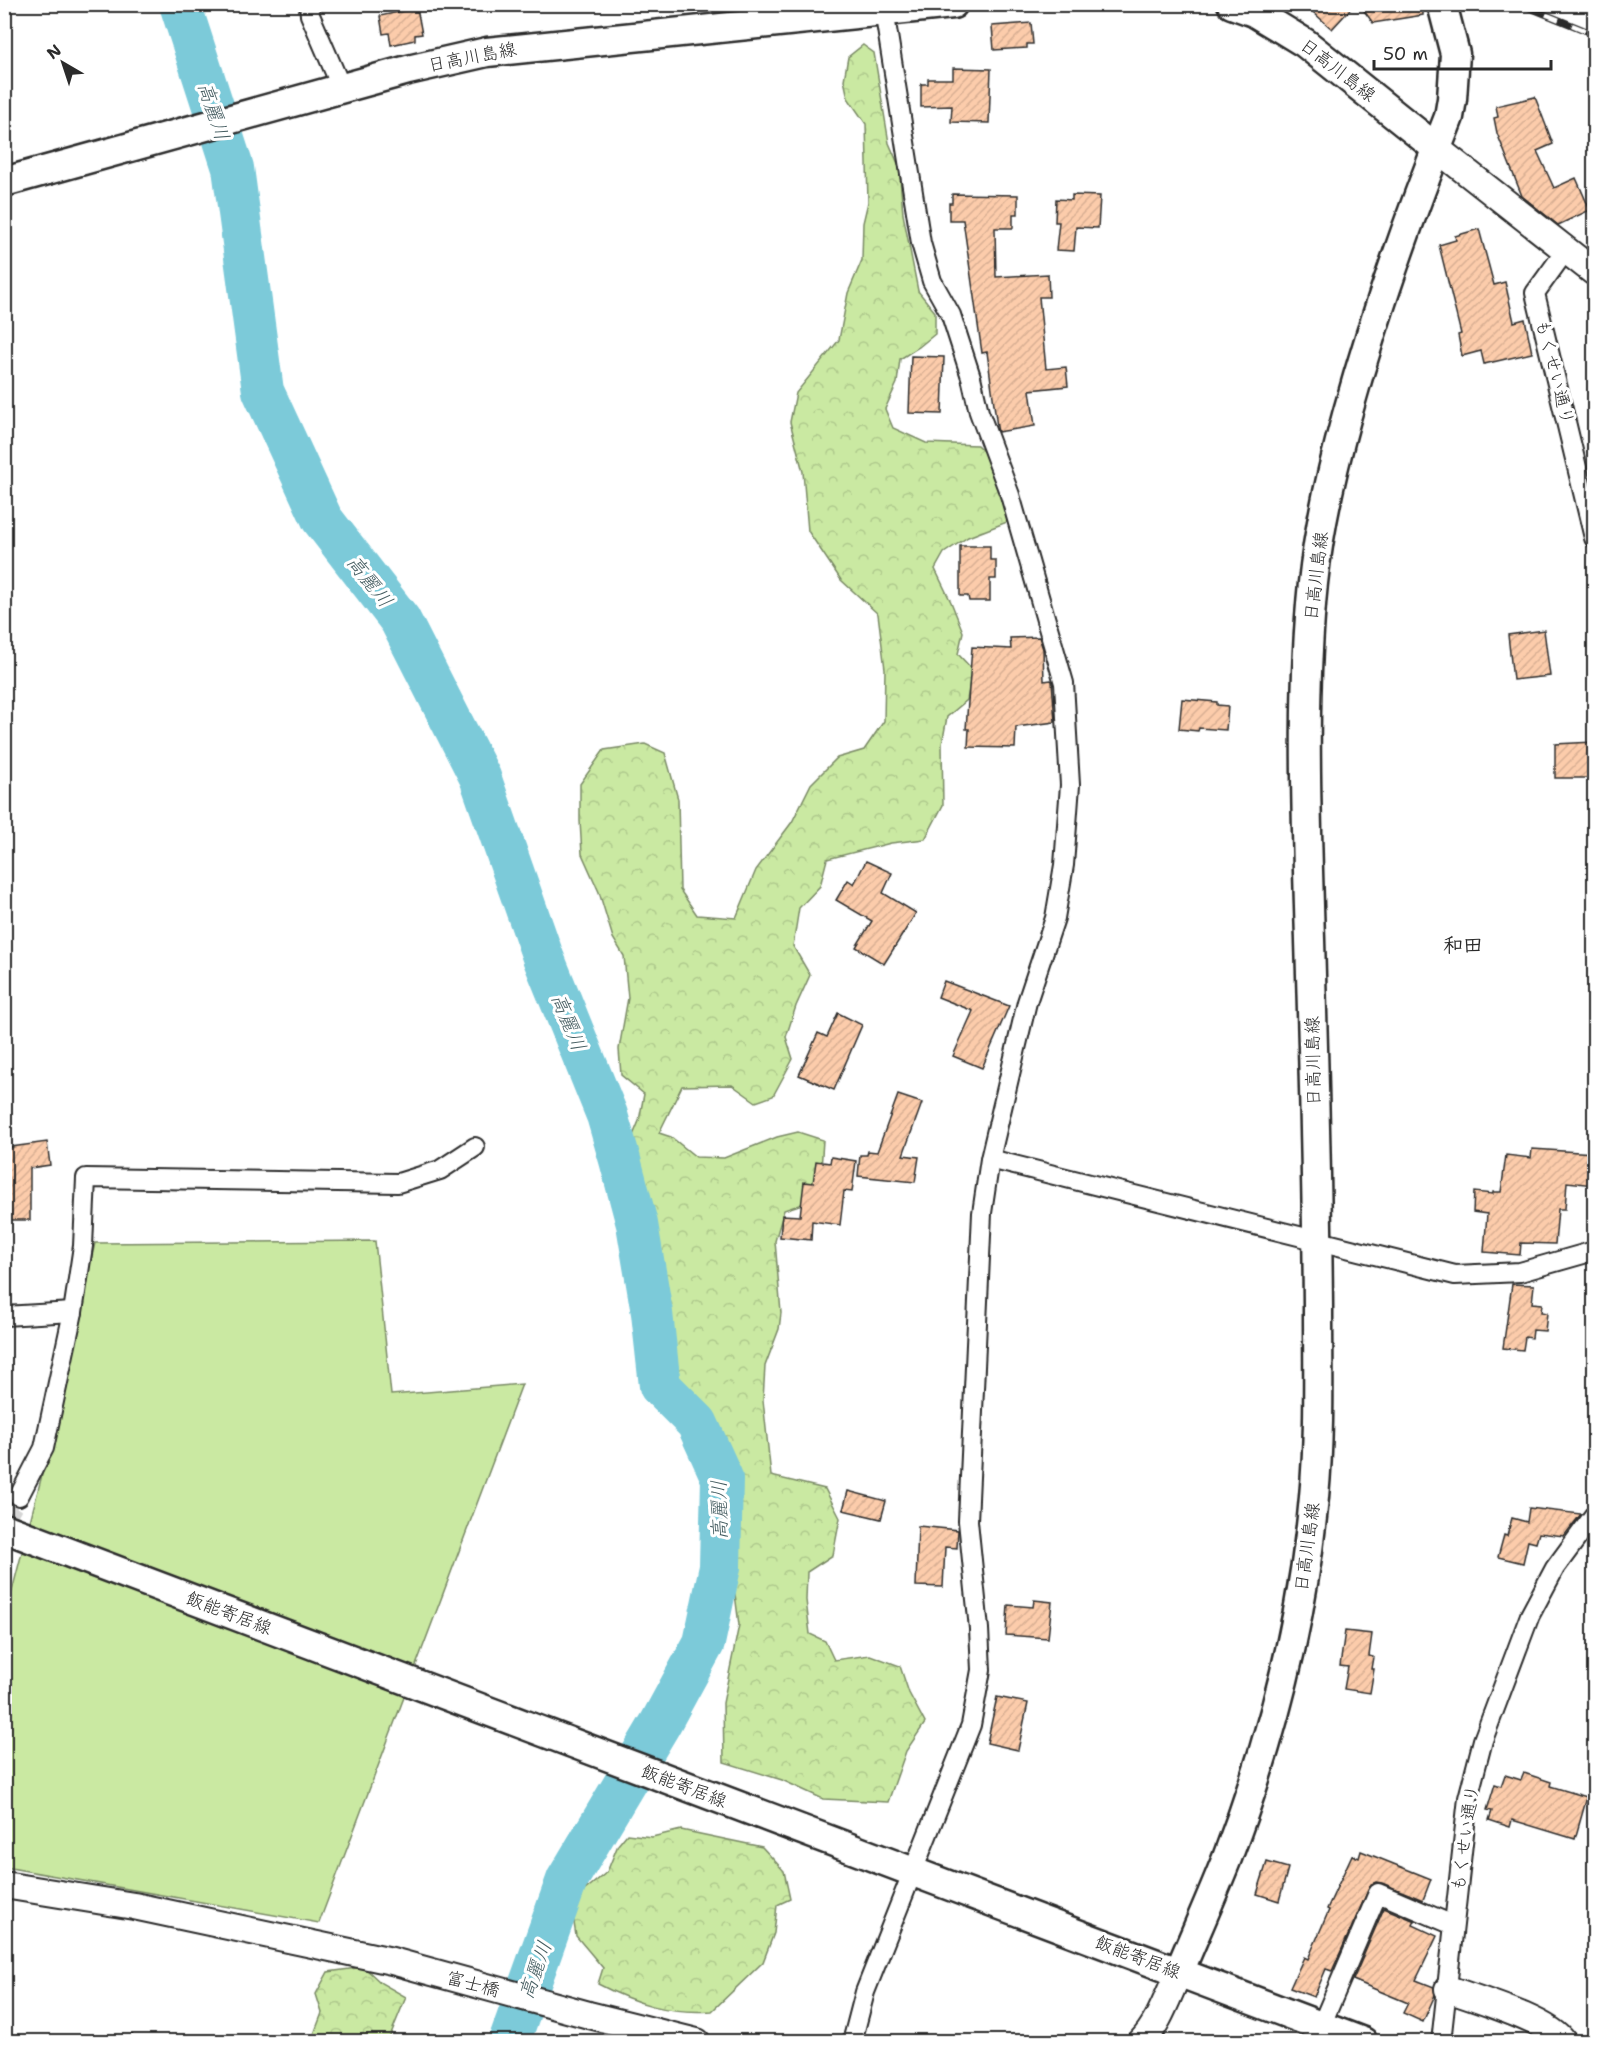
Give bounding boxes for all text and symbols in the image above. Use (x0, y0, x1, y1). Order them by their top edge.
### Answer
north arrow (33, 33, 93, 93)
street label: 日高川島線 (1295, 33, 1381, 107)
scale bar (1374, 33, 1551, 71)
street label: 日高川島線 (426, 37, 518, 77)
text: N (42, 40, 65, 64)
text: 50 m (1383, 42, 1428, 66)
water label: 高麗川 (192, 78, 236, 144)
street label: もくせい通り (1530, 317, 1580, 427)
street label: 日高川島線 (1299, 530, 1333, 622)
water label: 高麗川 (341, 549, 399, 613)
district label: 和田 (1443, 932, 1483, 958)
water label: 高麗川 (546, 989, 592, 1055)
street label: 日高川島線 (1300, 1016, 1326, 1106)
water label: 高麗川 (705, 1480, 733, 1540)
street label: 日高川島線 (1289, 1501, 1325, 1593)
street label: 飯能寄居線 (183, 1586, 275, 1640)
street label: 飯能寄居線 (638, 1759, 730, 1813)
street label: もくせい通り (1446, 1783, 1484, 1893)
street label: 飯能寄居線 (1092, 1930, 1184, 1984)
water label: 高麗川 (513, 1937, 557, 2003)
street label: 富士橋 (444, 1965, 502, 2003)

